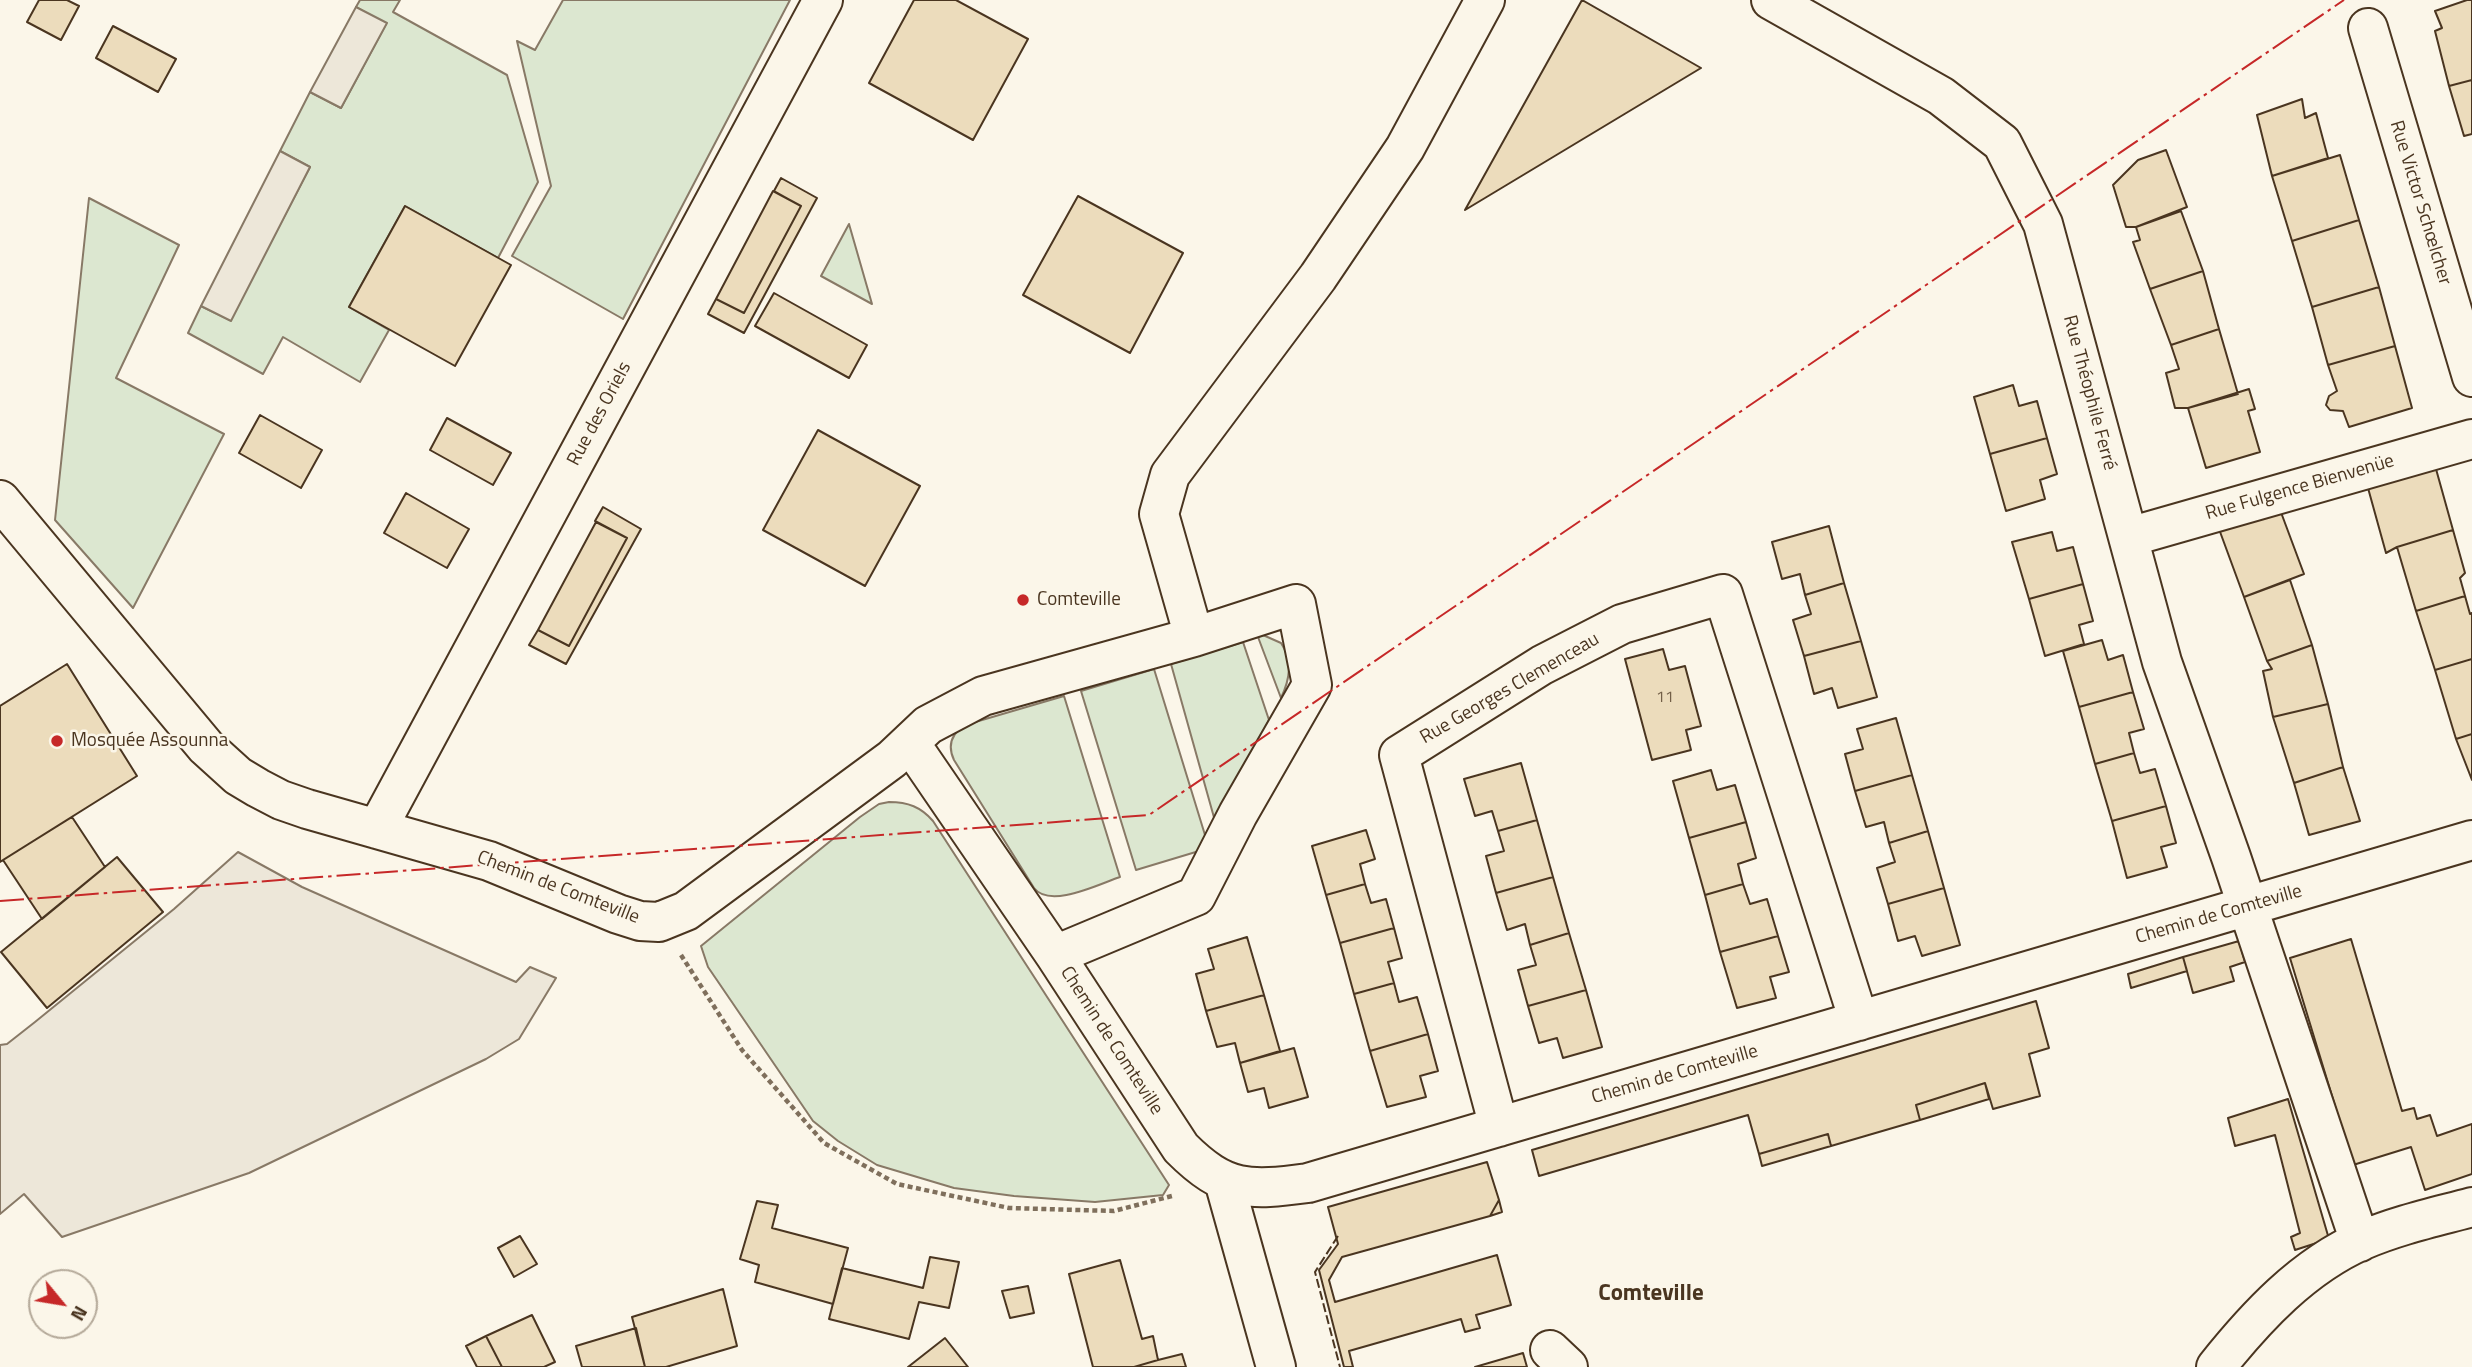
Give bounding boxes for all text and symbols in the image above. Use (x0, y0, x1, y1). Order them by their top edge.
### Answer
street label: Rue Victor Schœlcher (2384, 118, 2456, 288)
street label: Rue Théophile Ferré (2057, 313, 2121, 473)
street label: Rue des Oriels (563, 358, 637, 470)
street label: Rue Fulgence Bienvenüe (2203, 450, 2397, 526)
place label: Comteville (1037, 589, 1121, 611)
marker: Comteville (1015, 592, 1031, 608)
street label: Rue Georges Clemenceau (1416, 628, 1604, 750)
house number: 11 (1656, 688, 1674, 708)
place label: Mosquée Assounna (71, 730, 228, 752)
marker: Mosquée Assounna (49, 733, 65, 749)
street label: Chemin de Comteville (474, 847, 642, 929)
street label: Chemin de Comteville (2133, 880, 2305, 950)
street label: Chemin de Comteville (1055, 963, 1167, 1119)
street label: Chemin de Comteville (1589, 1040, 1761, 1110)
north arrow (28, 1269, 98, 1339)
district label: Comteville (1598, 1280, 1704, 1308)
text: N (64, 1301, 96, 1327)

